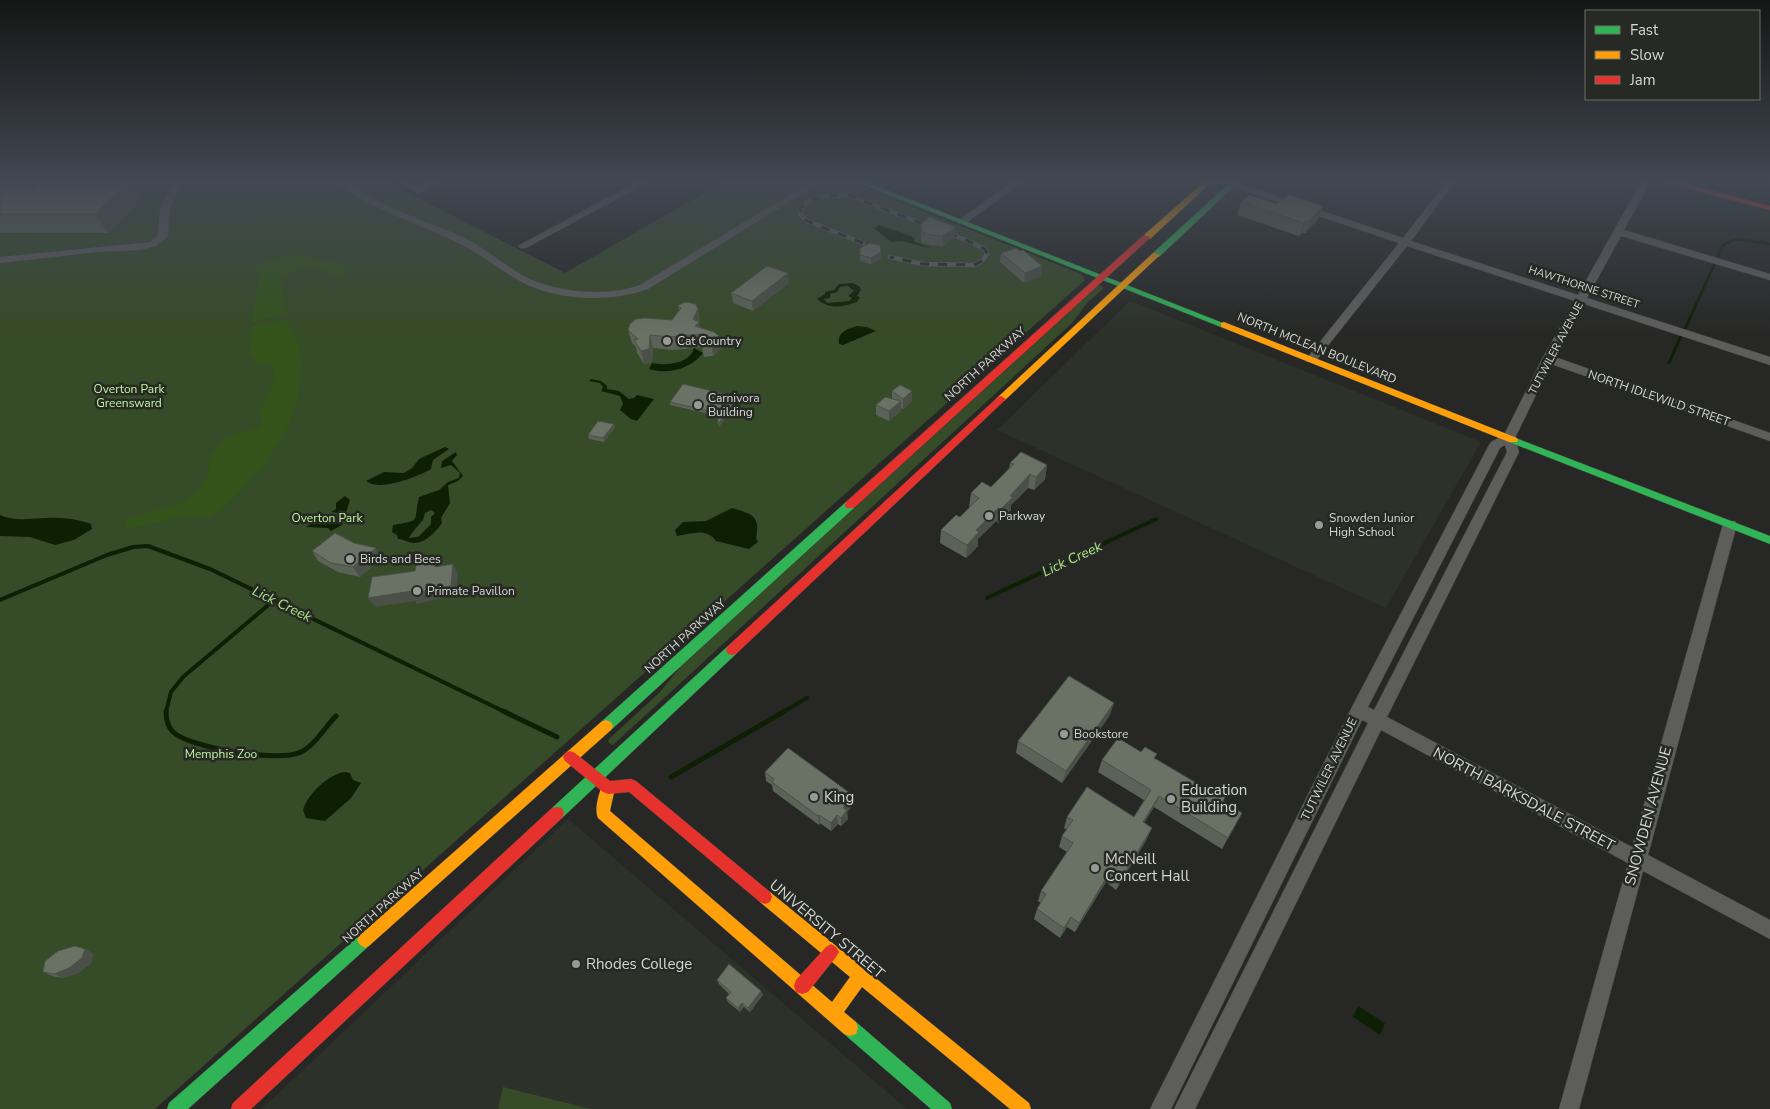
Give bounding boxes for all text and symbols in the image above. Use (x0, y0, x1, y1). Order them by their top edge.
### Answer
legend (1585, 10, 1760, 100)
text: Fast (1630, 20, 1659, 40)
text: Slow (1630, 45, 1665, 65)
text: Jam (1629, 70, 1656, 90)
street label: HAWTHORNE STREET (1526, 262, 1642, 312)
street label: TUTWILER AVENUE (1525, 299, 1587, 397)
street label: NORTH MCLEAN BOULEVARD (1235, 309, 1399, 387)
street label: NORTH PARKWAY (941, 323, 1030, 405)
place label: Cat Country (677, 333, 742, 349)
marker: Cat Country (661, 335, 673, 347)
street label: NORTH IDLEWILD STREET (1586, 366, 1733, 430)
park label: Overton Park Greensward (94, 381, 165, 411)
place label: Carnivora Building (708, 390, 760, 420)
marker: Carnivora Building (692, 399, 704, 411)
place label: Parkway (999, 508, 1046, 524)
park label: Overton Park (292, 510, 363, 526)
marker: Parkway (983, 510, 995, 522)
place label: Snowden Junior High School (1329, 510, 1415, 540)
marker: Snowden Junior High School (1313, 519, 1325, 531)
water label: Lick Creek (1039, 536, 1106, 581)
place label: Birds and Bees (360, 551, 441, 567)
marker: Birds and Bees (344, 553, 356, 565)
water label: Lick Creek (249, 581, 316, 627)
place label: Primate Pavillon (427, 583, 515, 599)
marker: Primate Pavillon (411, 585, 423, 597)
street label: NORTH PARKWAY (641, 595, 730, 677)
street label: TUTWILER AVENUE (1297, 715, 1361, 823)
place label: Bookstore (1074, 726, 1128, 742)
marker: Bookstore (1058, 728, 1070, 740)
street label: NORTH BARKSDALE STREET (1430, 743, 1618, 855)
street label: SNOWDEN AVENUE (1620, 744, 1676, 888)
park label: Memphis Zoo (185, 746, 258, 762)
place label: Education Building (1181, 780, 1247, 817)
place label: King (824, 787, 854, 807)
marker: King (808, 791, 820, 803)
marker: Education Building (1165, 793, 1177, 805)
place label: McNeill Concert Hall (1105, 849, 1190, 886)
marker: McNeill Concert Hall (1089, 862, 1101, 874)
street label: NORTH PARKWAY (339, 865, 428, 947)
street label: UNIVERSITY STREET (765, 875, 889, 983)
place label: Rhodes College (586, 954, 692, 974)
marker: Rhodes College (570, 958, 582, 970)

